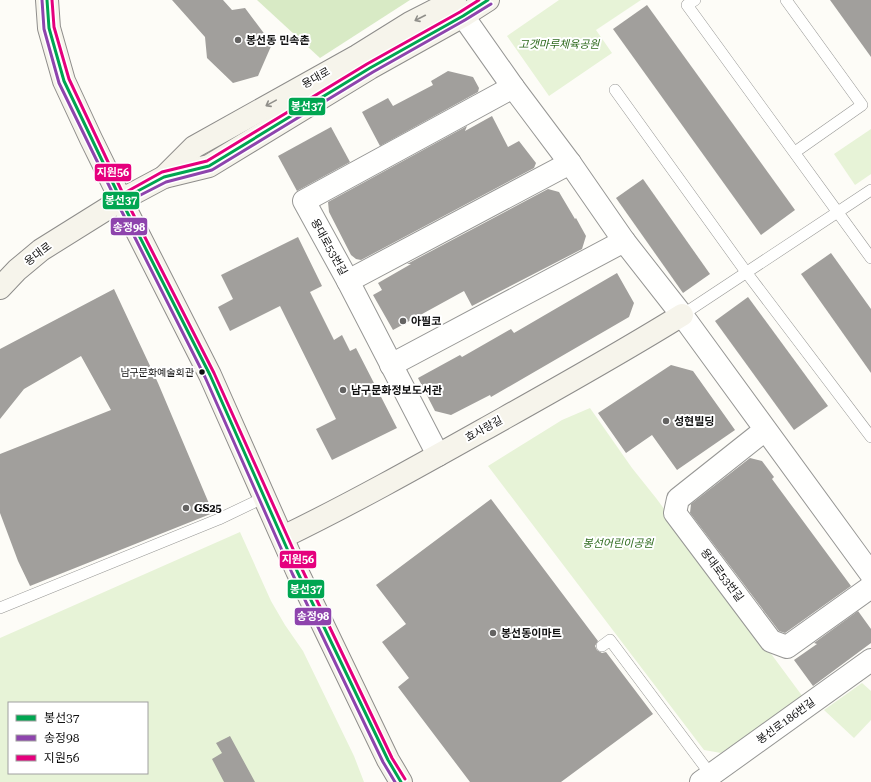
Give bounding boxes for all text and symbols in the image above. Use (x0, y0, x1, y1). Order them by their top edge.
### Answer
one-way arrow (415, 15, 427, 22)
place label: 봉선동 민속촌 (246, 34, 310, 47)
marker: 봉선동 민속촌 (233, 35, 243, 45)
park label: 고갯마루체육공원 (519, 38, 600, 51)
street label: 용대로 (300, 65, 332, 91)
line badge: 봉선37 (288, 97, 326, 116)
one-way arrow (265, 100, 277, 108)
text: 봉선37 (291, 100, 323, 113)
line badge: 지원56 (94, 163, 132, 182)
text: 지원56 (97, 166, 129, 179)
line badge: 봉선37 (102, 191, 140, 210)
text: 봉선37 (105, 194, 137, 207)
street label: 용대로53번길 (308, 216, 350, 278)
line badge: 송정98 (110, 217, 148, 236)
text: 송정98 (113, 221, 145, 234)
street label: 용대로 (22, 240, 54, 268)
place label: 아필코 (411, 315, 441, 328)
marker: 아필코 (398, 316, 408, 326)
place label: 남구문화예술회관 (120, 367, 195, 378)
marker: 남구문화예술회관 (197, 367, 207, 377)
place label: 남구문화정보도서관 (351, 384, 442, 397)
marker: 남구문화정보도서관 (338, 385, 348, 395)
street label: 효사랑길 (463, 414, 505, 444)
place label: 성현빌딩 (674, 415, 714, 428)
marker: 성현빌딩 (661, 416, 671, 426)
place label: GS25 (194, 502, 222, 515)
marker: GS25 (181, 503, 191, 513)
park label: 봉선어린이공원 (583, 537, 654, 550)
street label: 용대로53번길 (698, 546, 746, 604)
line badge: 지원56 (279, 550, 317, 569)
text: 지원56 (282, 553, 314, 566)
line badge: 봉선37 (287, 579, 325, 599)
text: 봉선37 (290, 583, 322, 596)
line badge: 송정98 (294, 607, 332, 626)
text: 송정98 (297, 610, 329, 623)
place label: 봉선동이마트 (501, 627, 562, 640)
marker: 봉선동이마트 (488, 628, 498, 638)
street label: 봉선로186번길 (754, 695, 818, 747)
legend (8, 702, 148, 774)
text: 봉선37 (44, 711, 80, 725)
text: 송정98 (44, 731, 80, 745)
text: 지원56 (44, 751, 80, 765)

